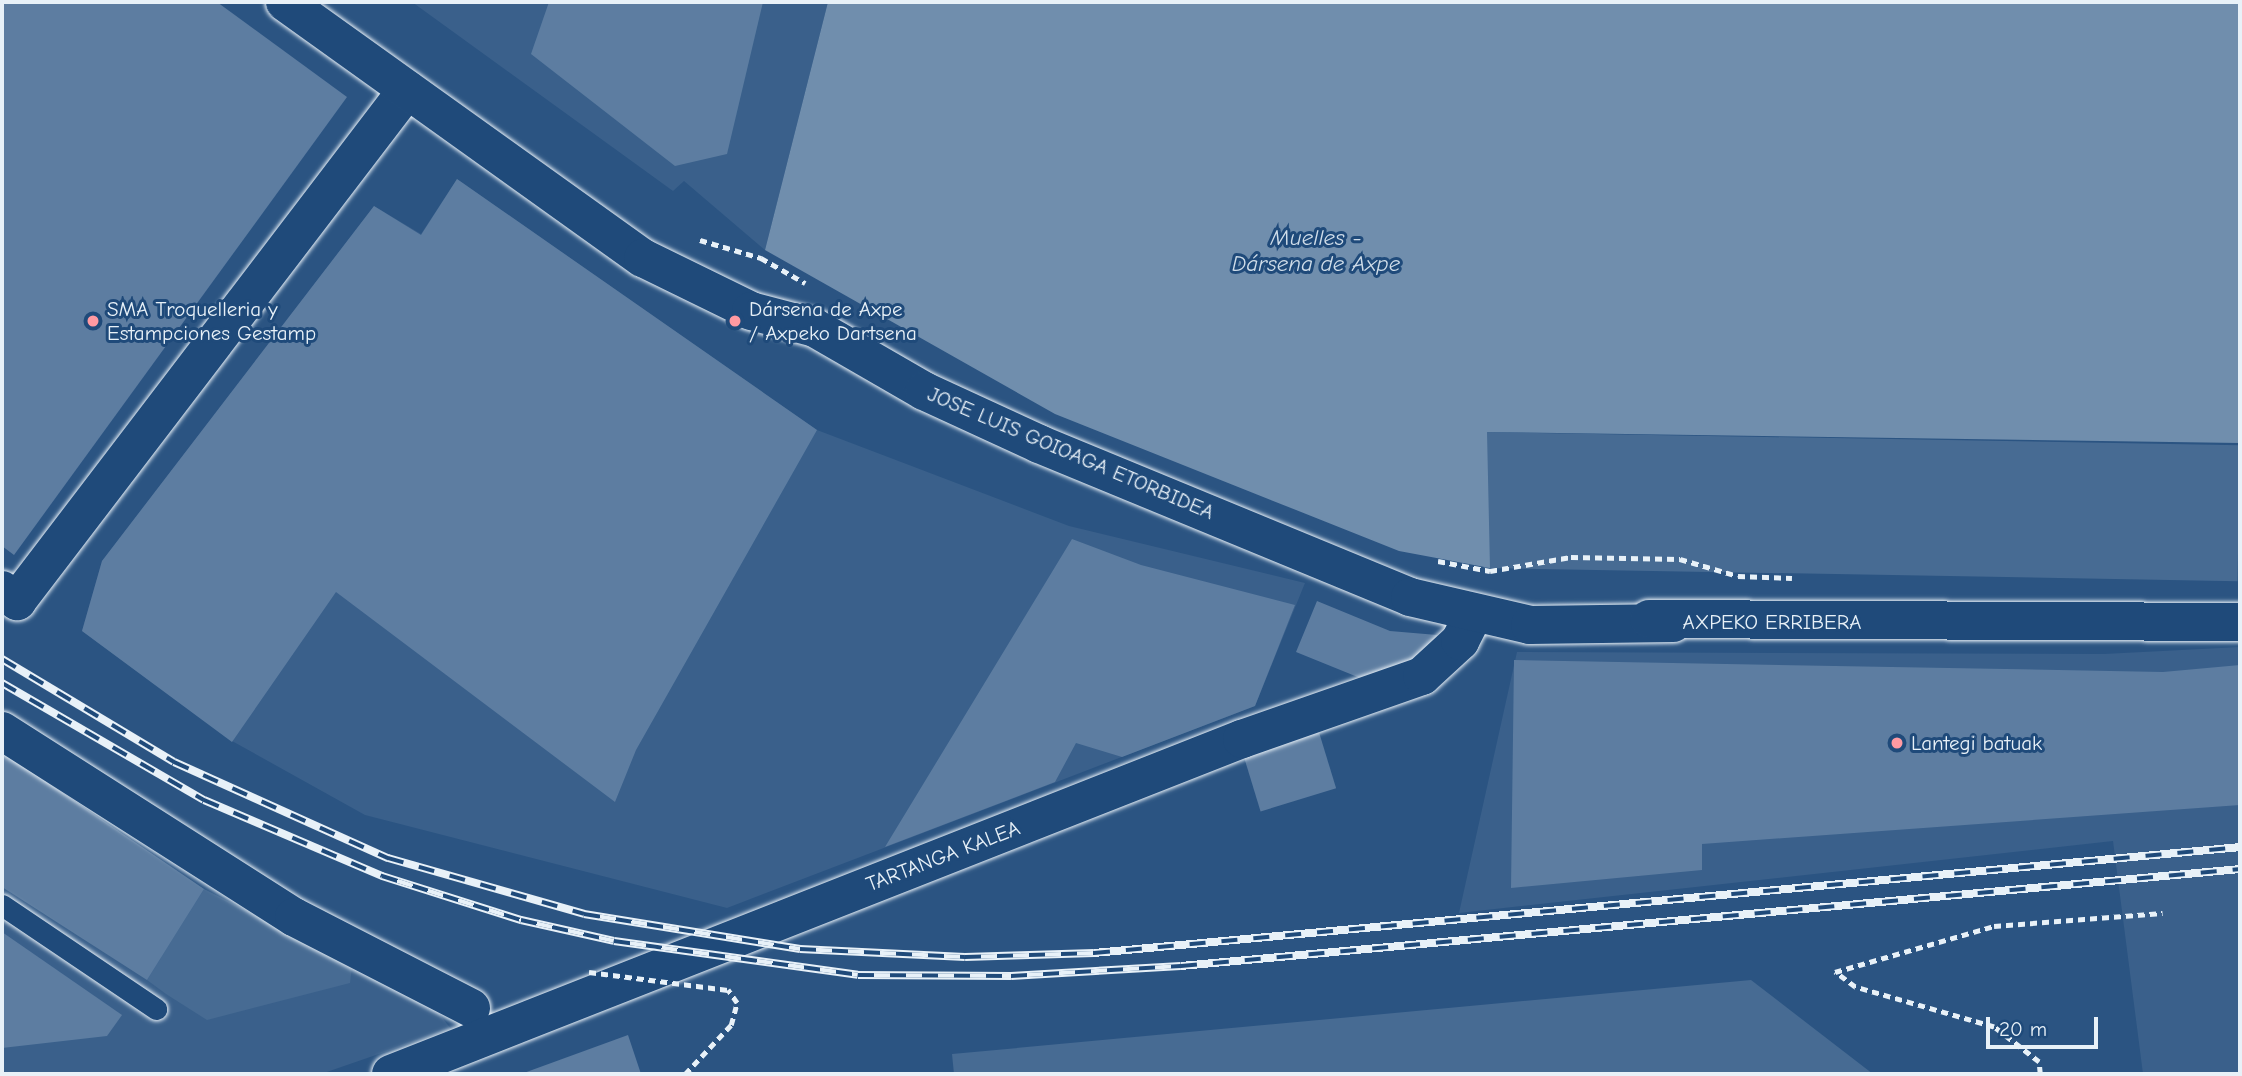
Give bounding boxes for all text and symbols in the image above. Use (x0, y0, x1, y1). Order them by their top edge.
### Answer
water label: Muelles - Dársena de Axpe (1232, 224, 1400, 278)
place label: SMA Troquelleria y Estampciones Gestamp (107, 296, 316, 346)
place label: Dársena de Axpe / Axpeko Dartsena (749, 296, 917, 346)
marker: SMA Troquelleria y Estampciones Gestamp (85, 313, 101, 329)
marker: Dársena de Axpe / Axpeko Dartsena (727, 313, 743, 329)
street label: JOSE LUIS GOIOAGA ETORBIDEA (924, 381, 1218, 525)
street label: AXPEKO ERRIBERA (1683, 609, 1861, 635)
place label: Lantegi batuak (1911, 730, 2042, 756)
marker: Lantegi batuak (1889, 735, 1905, 751)
street label: TARTANGA KALEA (863, 815, 1023, 897)
scale bar (1990, 1002, 2102, 1046)
text: 20 m (1999, 1017, 2047, 1041)

